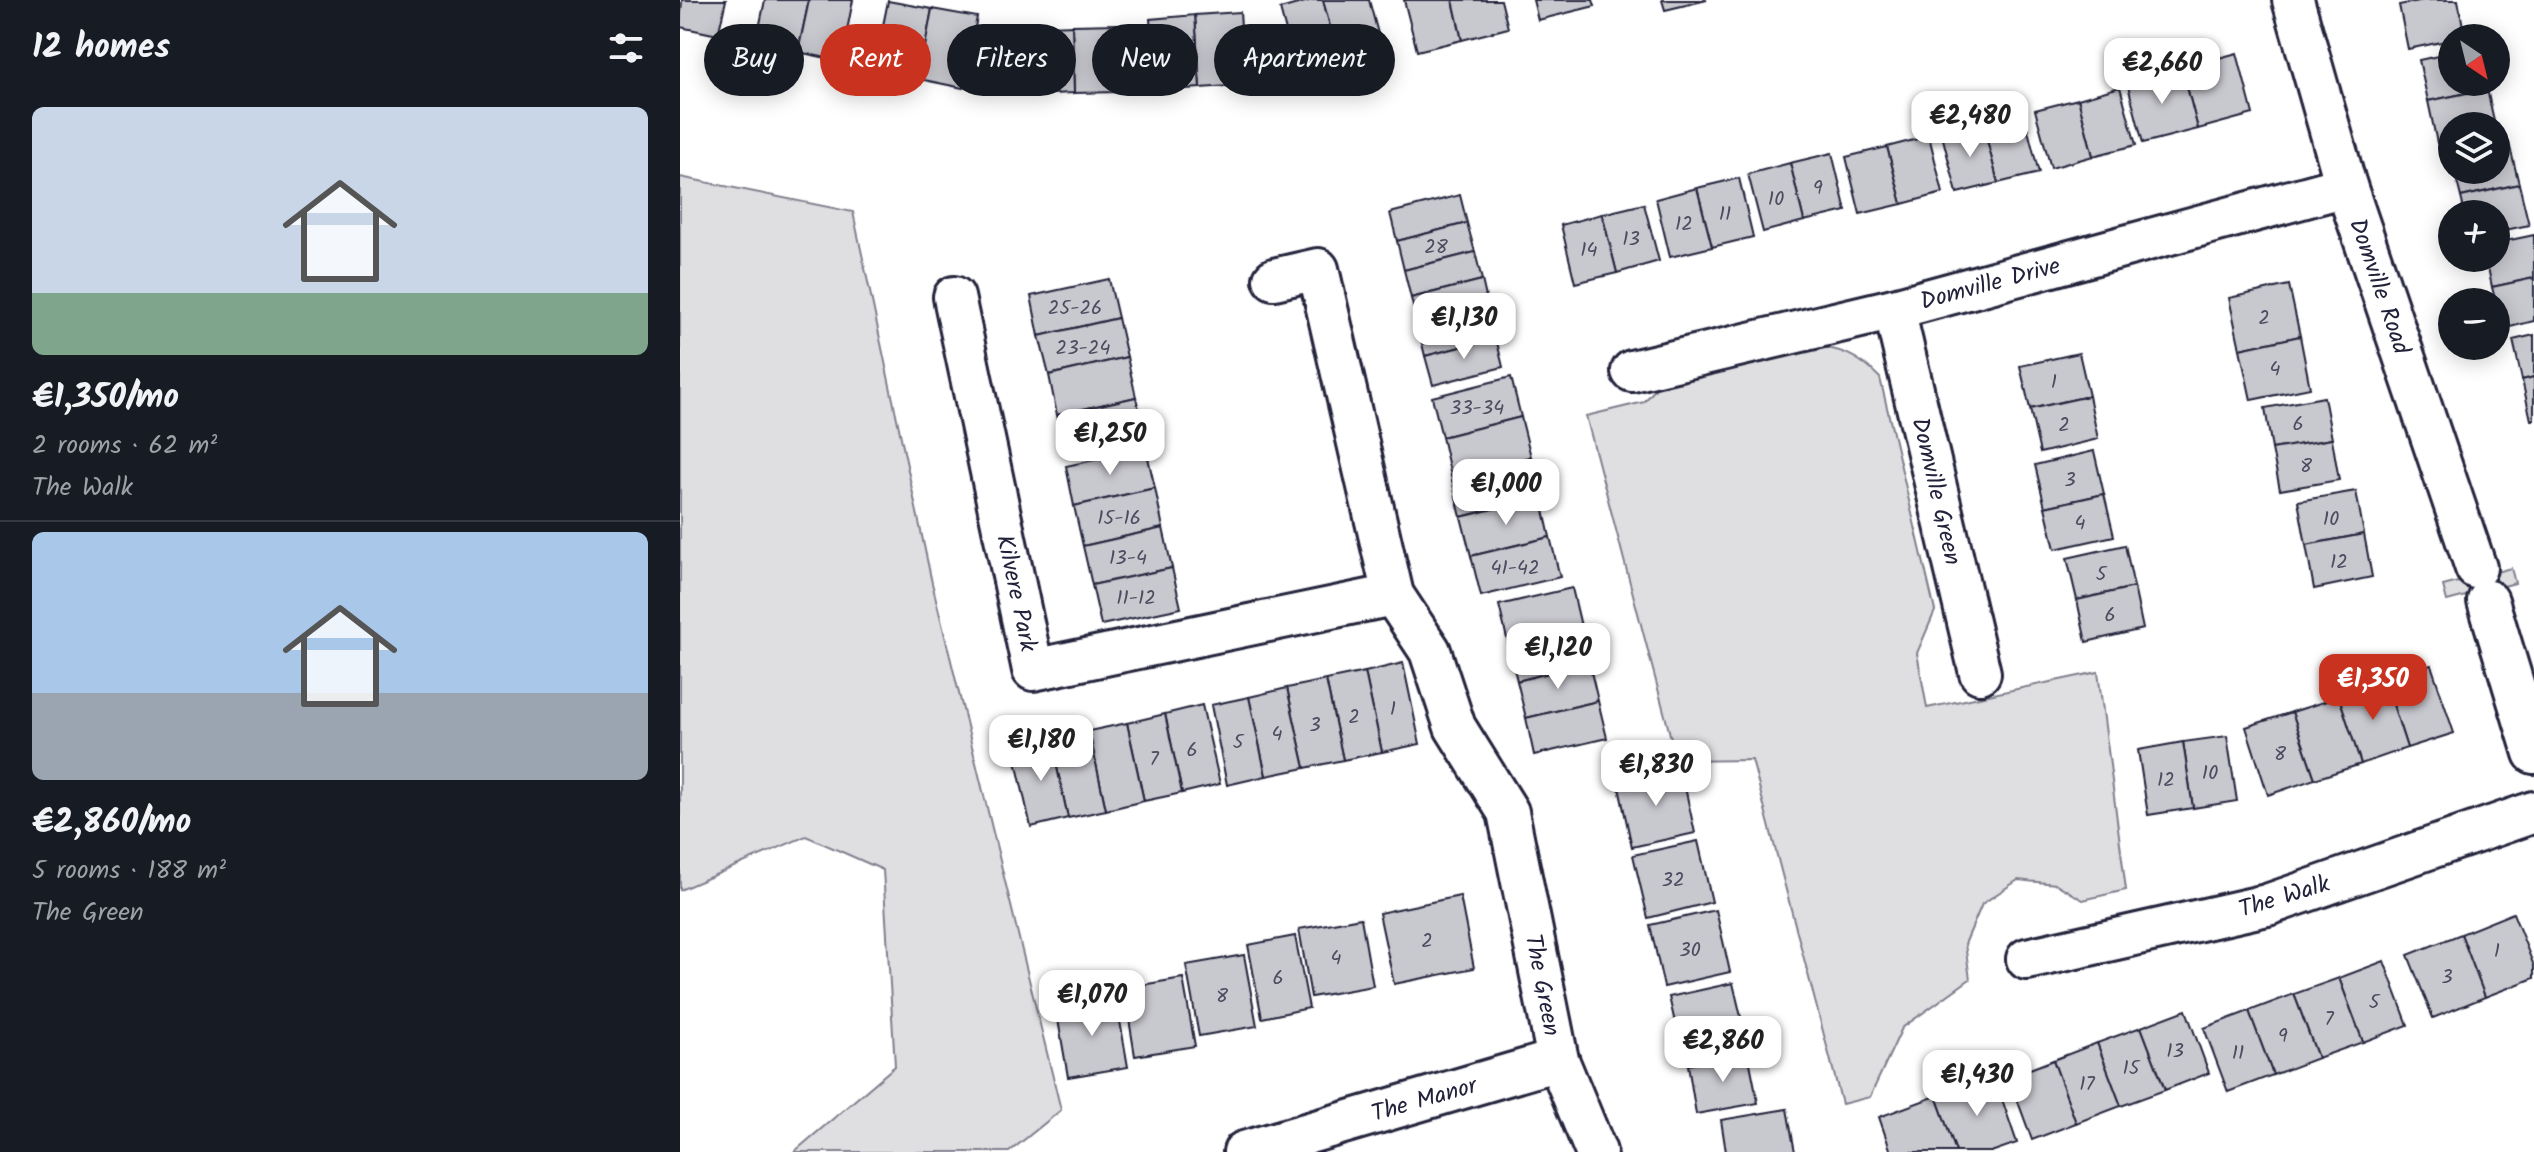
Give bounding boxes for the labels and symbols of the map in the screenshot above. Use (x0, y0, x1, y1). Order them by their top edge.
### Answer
north arrow (2438, 24, 2510, 96)
pin: €2,660 (2097, 38, 2227, 106)
pin: €2,480 (1905, 91, 2035, 159)
house number: 9 (1813, 173, 1823, 205)
house number: 10 (1768, 184, 1784, 216)
house number: 11 (1719, 199, 1731, 231)
house number: 12 (1675, 209, 1693, 241)
street label: Domville Road (2337, 213, 2420, 361)
house number: 13 (1622, 224, 1640, 256)
house number: 28 (1424, 232, 1449, 264)
house number: 14 (1580, 235, 1598, 267)
street label: Domville Drive (1916, 247, 2065, 322)
house number: 25-26 (1048, 293, 1102, 325)
pin: €1,130 (1399, 293, 1529, 361)
house number: 2 (2258, 303, 2270, 335)
house number: 23-24 (1056, 333, 1110, 365)
house number: 4 (2269, 354, 2281, 386)
house number: 1 (2051, 367, 2057, 399)
house number: 33-34 (1450, 393, 1504, 425)
pin: €1,250 (1045, 409, 1175, 477)
house number: 6 (2292, 409, 2304, 441)
house number: 2 (2058, 410, 2070, 442)
street label: Domville Green (1900, 414, 1971, 569)
house number: 8 (2300, 451, 2313, 483)
pin: €1,000 (1441, 459, 1571, 527)
house number: 3 (2064, 465, 2076, 497)
house number: 15-16 (1097, 503, 1141, 535)
house number: 10 (2323, 504, 2339, 536)
house number: 4 (2074, 508, 2086, 540)
street label: Kilvere Park (984, 531, 1047, 656)
house number: 13-4 (1109, 543, 1147, 575)
house number: 12 (2330, 547, 2348, 579)
house number: 41-42 (1490, 553, 1540, 585)
house number: 5 (2096, 559, 2108, 591)
house number: 11-12 (1116, 583, 1156, 615)
house number: 6 (2104, 600, 2116, 632)
pin: €1,120 (1493, 623, 1623, 691)
pin: €1,350 (2308, 654, 2438, 722)
house number: 1 (1390, 694, 1396, 726)
house number: 2 (1348, 702, 1360, 734)
house number: 3 (1309, 710, 1321, 742)
pin: €1,180 (976, 715, 1106, 783)
house number: 4 (1271, 719, 1283, 751)
house number: 5 (1233, 727, 1245, 759)
house number: 6 (1186, 735, 1198, 767)
house number: 8 (2274, 739, 2287, 771)
pin: €1,830 (1591, 740, 1721, 808)
house number: 7 (1149, 744, 1159, 776)
house number: 10 (2202, 758, 2218, 790)
house number: 12 (2157, 765, 2175, 797)
house number: 32 (1661, 865, 1685, 897)
street label: The Walk (2234, 865, 2335, 930)
house number: 2 (1421, 926, 1433, 958)
street label: The Green (1513, 931, 1571, 1040)
house number: 30 (1679, 935, 1701, 967)
house number: 1 (2494, 936, 2500, 968)
house number: 4 (1330, 943, 1342, 975)
house number: 3 (2441, 962, 2453, 994)
house number: 6 (1272, 963, 1284, 995)
pin: €1,070 (1027, 970, 1157, 1038)
house number: 8 (1216, 981, 1229, 1013)
house number: 5 (2369, 987, 2381, 1019)
house number: 7 (2324, 1004, 2334, 1036)
pin: €2,860 (1658, 1016, 1788, 1084)
house number: 9 (2278, 1021, 2288, 1053)
house number: 13 (2166, 1036, 2184, 1068)
house number: 11 (2232, 1038, 2244, 1070)
pin: €1,430 (1912, 1050, 2042, 1118)
house number: 15 (2122, 1053, 2141, 1085)
street label: The Manor (1367, 1066, 1484, 1134)
house number: 17 (2079, 1069, 2096, 1101)

